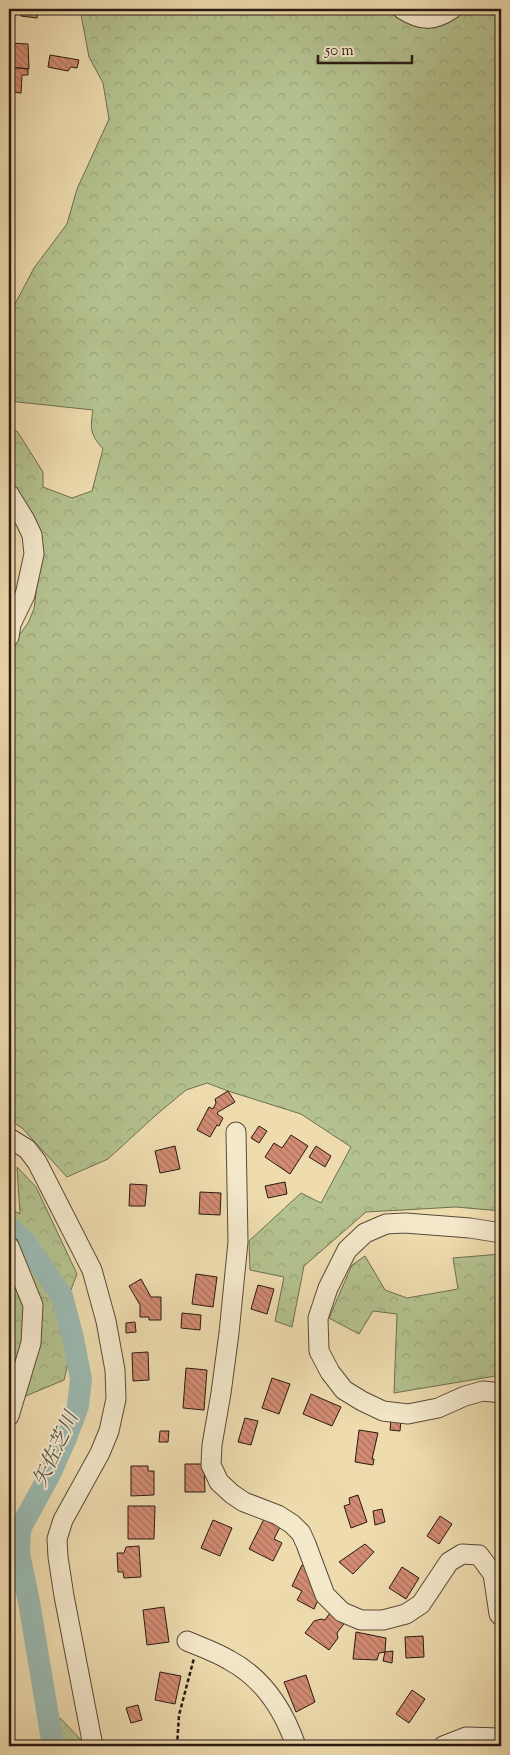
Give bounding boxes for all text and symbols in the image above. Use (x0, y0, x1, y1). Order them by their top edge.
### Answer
scale bar (318, 32, 411, 64)
text: 50 m (324, 41, 354, 62)
water label: 矢佐芝川 (27, 1406, 88, 1492)

